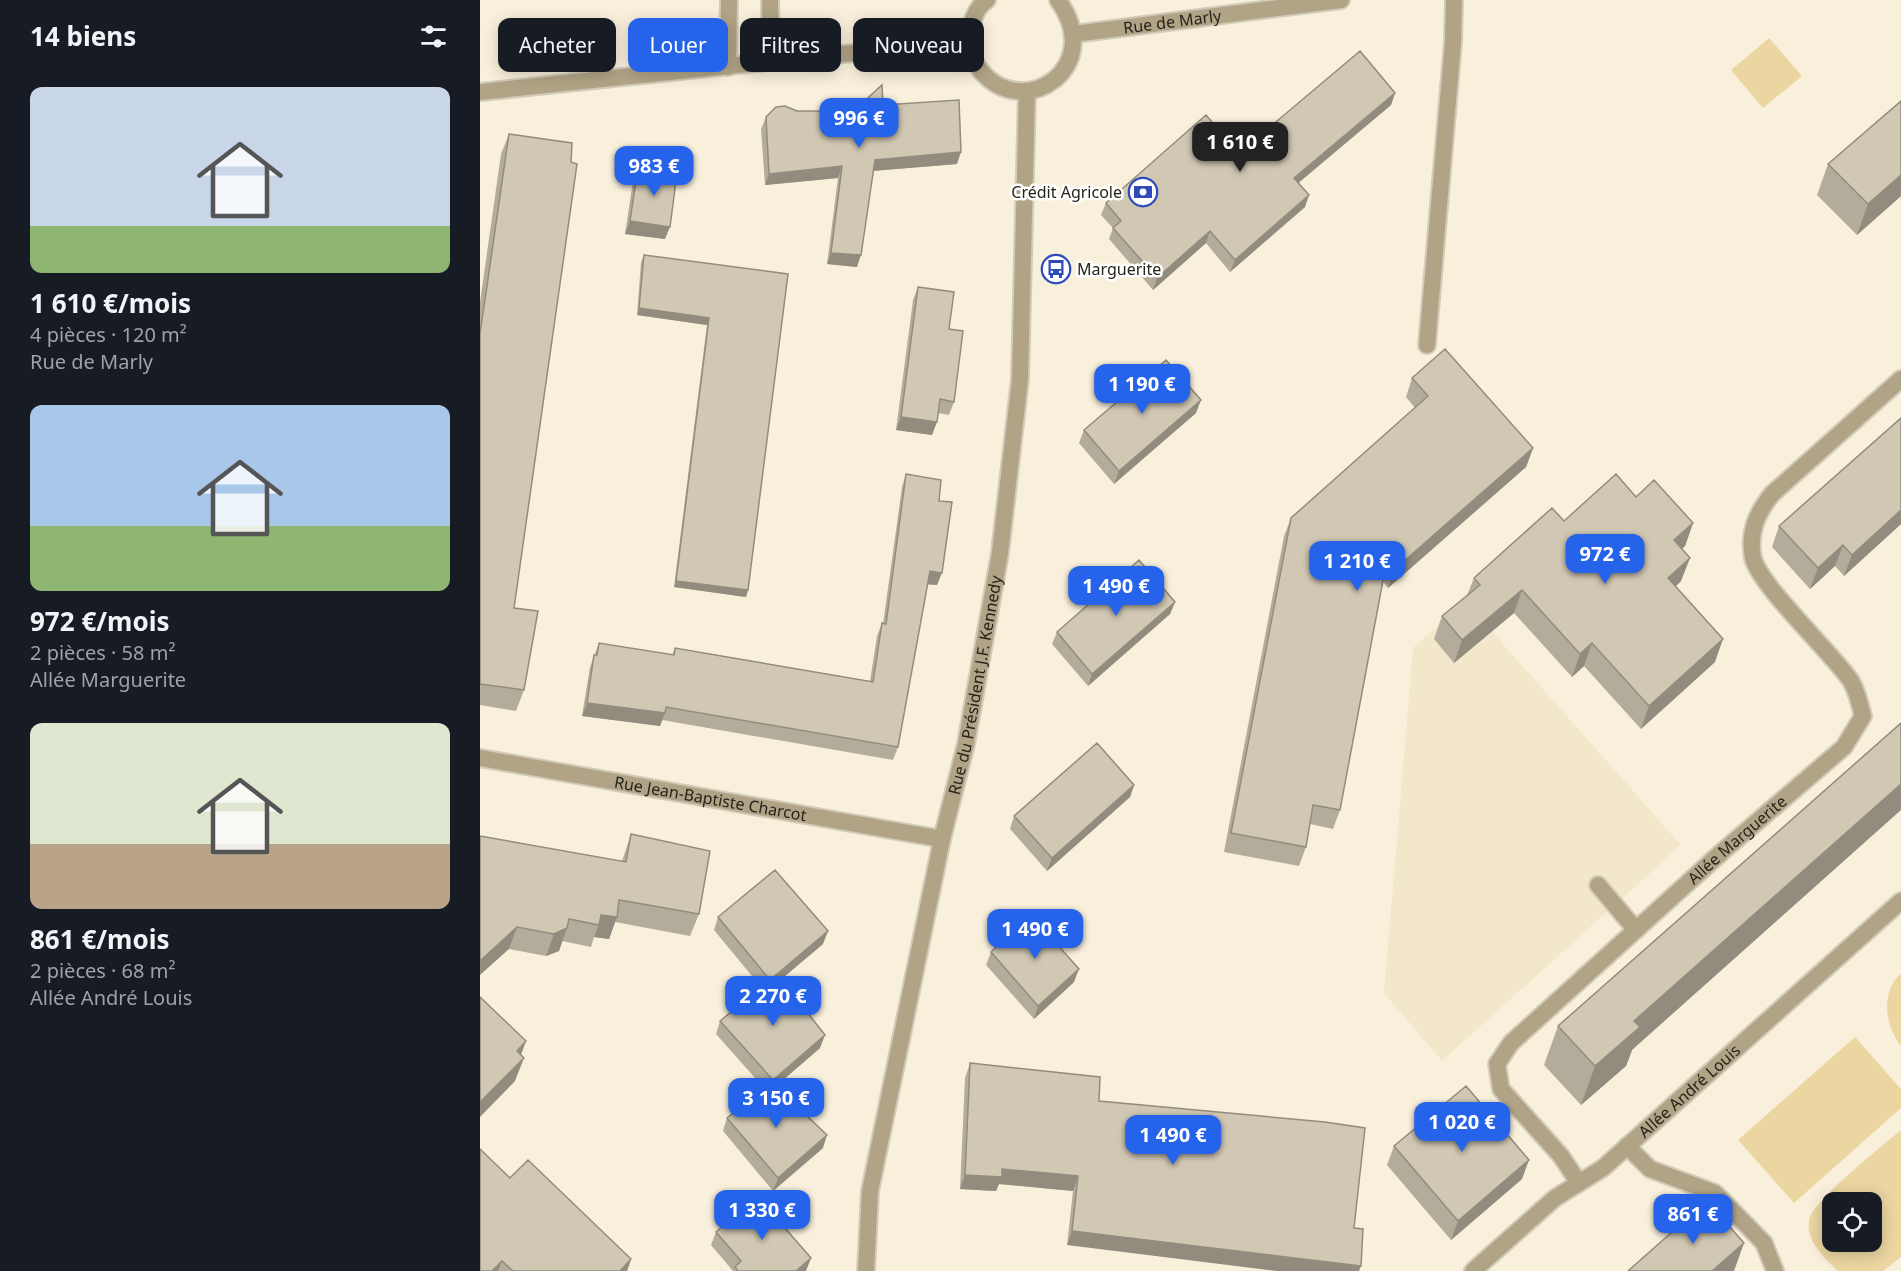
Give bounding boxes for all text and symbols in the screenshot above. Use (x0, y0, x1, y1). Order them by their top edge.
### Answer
street label: Rue de Marly (1122, 4, 1223, 39)
text: 14 biens (30, 18, 136, 54)
chip: Acheter (498, 18, 616, 72)
chip: Louer (628, 18, 728, 72)
chip: Filtres (740, 18, 841, 72)
chip: Nouveau (853, 18, 984, 72)
icon: filters (417, 20, 450, 53)
pin: 996 € (817, 98, 901, 149)
text: 996 € (834, 104, 884, 131)
pin: 1 610 € (1185, 122, 1295, 173)
icon: home (186, 126, 294, 234)
text: 1 610 € (1206, 128, 1274, 155)
pin: 983 € (612, 146, 696, 197)
text: 983 € (629, 152, 679, 179)
bank icon: Crédit Agricole (1127, 176, 1159, 208)
place label: Crédit Agricole (1011, 181, 1122, 203)
bus stop icon: Marguerite (1040, 253, 1072, 285)
place label: Marguerite (1077, 258, 1161, 280)
text: 1 610 €/mois (30, 285, 191, 321)
text: 4 pièces · 120 m² (30, 321, 187, 348)
text: Rue de Marly (30, 348, 153, 375)
pin: 1 190 € (1087, 364, 1197, 415)
text: 1 190 € (1108, 370, 1176, 397)
icon: home (186, 444, 294, 552)
pin: 972 € (1563, 534, 1647, 585)
text: 972 € (1580, 540, 1630, 567)
pin: 1 210 € (1302, 541, 1412, 592)
text: 1 210 € (1323, 547, 1391, 574)
pin: 1 490 € (1061, 566, 1171, 617)
text: 1 490 € (1082, 572, 1150, 599)
street label: Rue du Président J.F. Kennedy (943, 573, 1007, 797)
text: 972 €/mois (30, 603, 169, 639)
text: 2 pièces · 58 m² (30, 639, 175, 666)
text: Allée Marguerite (30, 666, 186, 693)
icon: home (186, 762, 294, 870)
street label: Rue Jean-Baptiste Charcot (613, 771, 809, 826)
street label: Allée Marguerite (1683, 790, 1791, 889)
pin: 1 490 € (980, 909, 1090, 960)
text: 1 490 € (1001, 915, 1069, 942)
text: 861 €/mois (30, 921, 169, 957)
text: 2 pièces · 68 m² (30, 957, 175, 984)
pin: 2 270 € (718, 976, 828, 1027)
text: 2 270 € (739, 982, 807, 1009)
text: Allée André Louis (30, 984, 192, 1011)
street label: Allée André Louis (1633, 1039, 1745, 1142)
pin: 3 150 € (721, 1078, 831, 1129)
text: 3 150 € (742, 1084, 810, 1111)
pin: 1 020 € (1407, 1102, 1517, 1153)
text: 1 020 € (1428, 1108, 1496, 1135)
pin: 1 490 € (1118, 1115, 1228, 1166)
text: 1 490 € (1139, 1121, 1207, 1148)
pin: 1 330 € (707, 1190, 817, 1241)
map controls (1822, 1192, 1882, 1252)
button: locate (1822, 1192, 1882, 1252)
pin: 861 € (1651, 1194, 1735, 1245)
text: 1 330 € (728, 1196, 796, 1223)
text: 861 € (1668, 1200, 1718, 1227)

